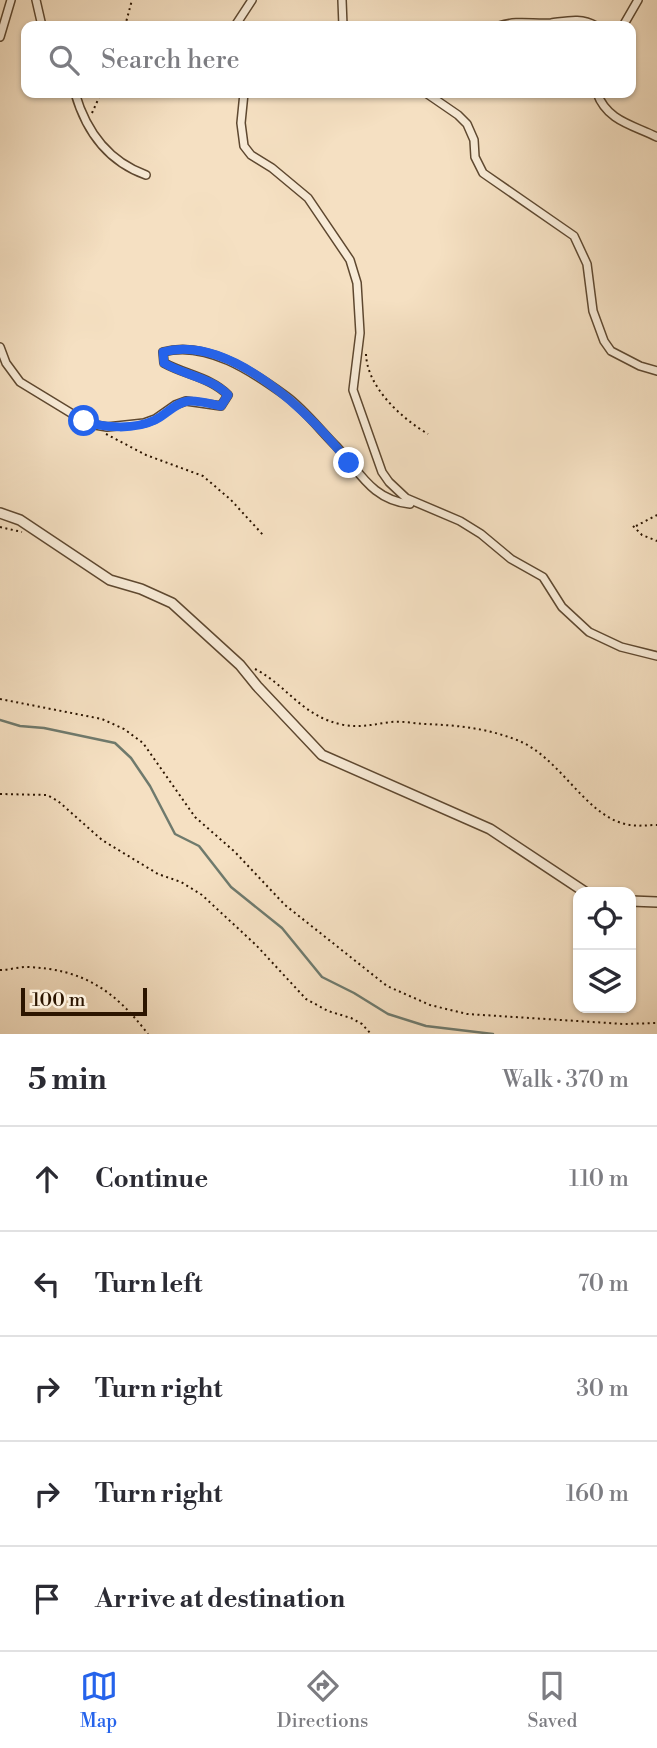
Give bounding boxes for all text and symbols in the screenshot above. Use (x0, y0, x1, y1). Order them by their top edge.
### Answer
search box (21, 21, 636, 98)
icon: search (45, 41, 83, 79)
text: Search here (101, 44, 240, 76)
route start (68, 405, 99, 436)
route end (333, 447, 364, 478)
map controls (573, 887, 636, 1013)
button: locate (573, 887, 636, 950)
button: layers (573, 950, 636, 1013)
scale bar (21, 985, 147, 1017)
text: 100 m (32, 988, 85, 1012)
text: 5 min (28, 1061, 107, 1099)
text: Walk · 370 m (502, 1066, 629, 1094)
icon: ahead (28, 1160, 66, 1198)
text: Continue (95, 1163, 208, 1195)
text: 110 m (569, 1165, 629, 1193)
icon: left (28, 1265, 66, 1303)
text: Turn left (95, 1268, 203, 1300)
text: 70 m (578, 1270, 629, 1298)
icon: right (28, 1370, 66, 1408)
text: Turn right (95, 1373, 223, 1405)
text: 30 m (576, 1375, 629, 1403)
icon: right (28, 1475, 66, 1513)
text: Turn right (95, 1478, 223, 1510)
text: 160 m (566, 1480, 629, 1508)
icon: arrive (28, 1580, 66, 1618)
text: Arrive at destination (95, 1583, 345, 1615)
tab: Map (80, 1667, 118, 1733)
tab: Directions (277, 1667, 368, 1733)
tab: Saved (528, 1667, 577, 1733)

